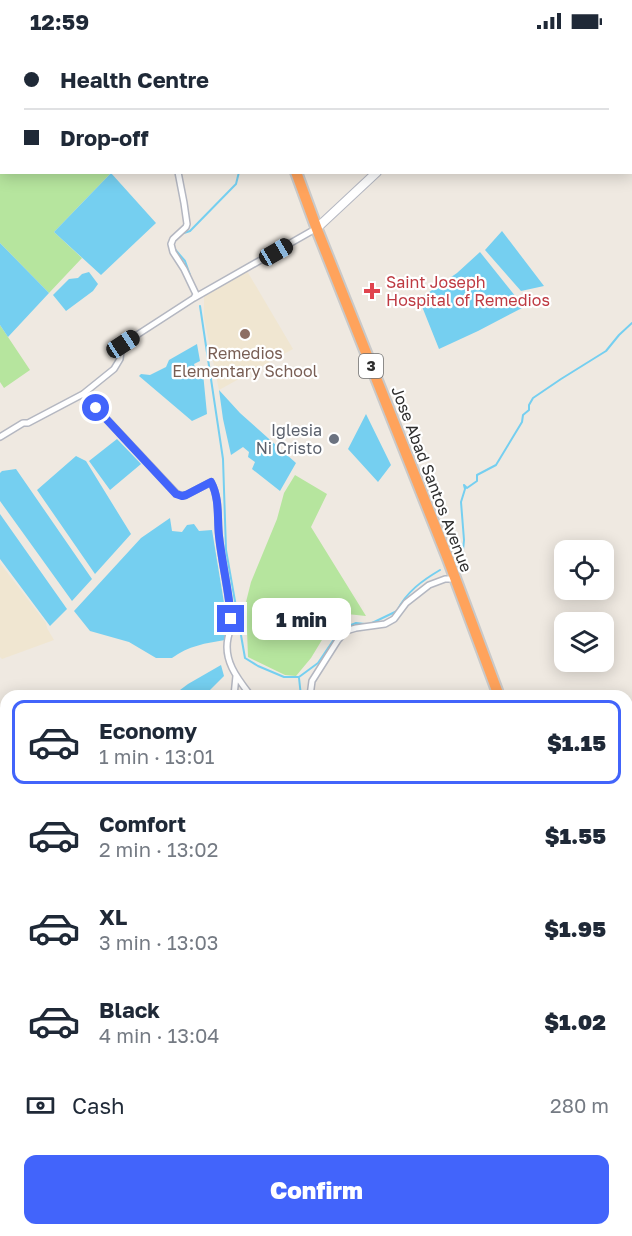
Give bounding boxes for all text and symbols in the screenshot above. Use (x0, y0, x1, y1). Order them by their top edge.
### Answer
text: 12:59 (30, 8, 89, 35)
text: Health Centre (60, 66, 209, 93)
text: Drop-off (60, 124, 149, 151)
car (256, 235, 296, 269)
place label: Saint Joseph Hospital of Remedios (386, 272, 550, 310)
marker: Saint Joseph Hospital of Remedios (363, 282, 381, 300)
car (103, 327, 143, 361)
marker: Remedios Elementary School (238, 327, 252, 341)
place label: Remedios Elementary School (172, 343, 318, 381)
road number: 3 (359, 354, 383, 378)
street label: Jose Abad Santos Avenue (387, 383, 477, 575)
route start (82, 394, 109, 421)
place label: Iglesia Ni Cristo (256, 420, 322, 458)
marker: Iglesia Ni Cristo (327, 432, 341, 446)
map controls (554, 540, 614, 672)
button: locate (554, 540, 614, 600)
callout: 1 min (252, 598, 351, 640)
route end (217, 605, 244, 632)
text: 1 min (276, 607, 327, 631)
button: layers (554, 612, 614, 672)
icon: car (27, 715, 81, 769)
text: Economy (99, 717, 197, 744)
text: $1.15 (547, 729, 606, 756)
text: 1 min · 13:01 (99, 744, 215, 768)
icon: car (27, 808, 81, 862)
text: Comfort (99, 810, 186, 837)
text: $1.55 (545, 822, 606, 849)
text: 2 min · 13:02 (99, 837, 218, 861)
icon: car (27, 901, 81, 955)
text: XL (99, 903, 127, 930)
text: $1.95 (544, 915, 606, 942)
text: 3 min · 13:03 (99, 930, 219, 954)
icon: car (27, 994, 81, 1048)
text: Black (99, 996, 160, 1023)
text: $1.02 (544, 1008, 606, 1035)
text: 4 min · 13:04 (99, 1023, 220, 1047)
icon: cash (24, 1089, 57, 1122)
text: Cash (72, 1092, 125, 1119)
text: 280 m (550, 1093, 609, 1117)
button: Confirm (24, 1155, 609, 1224)

